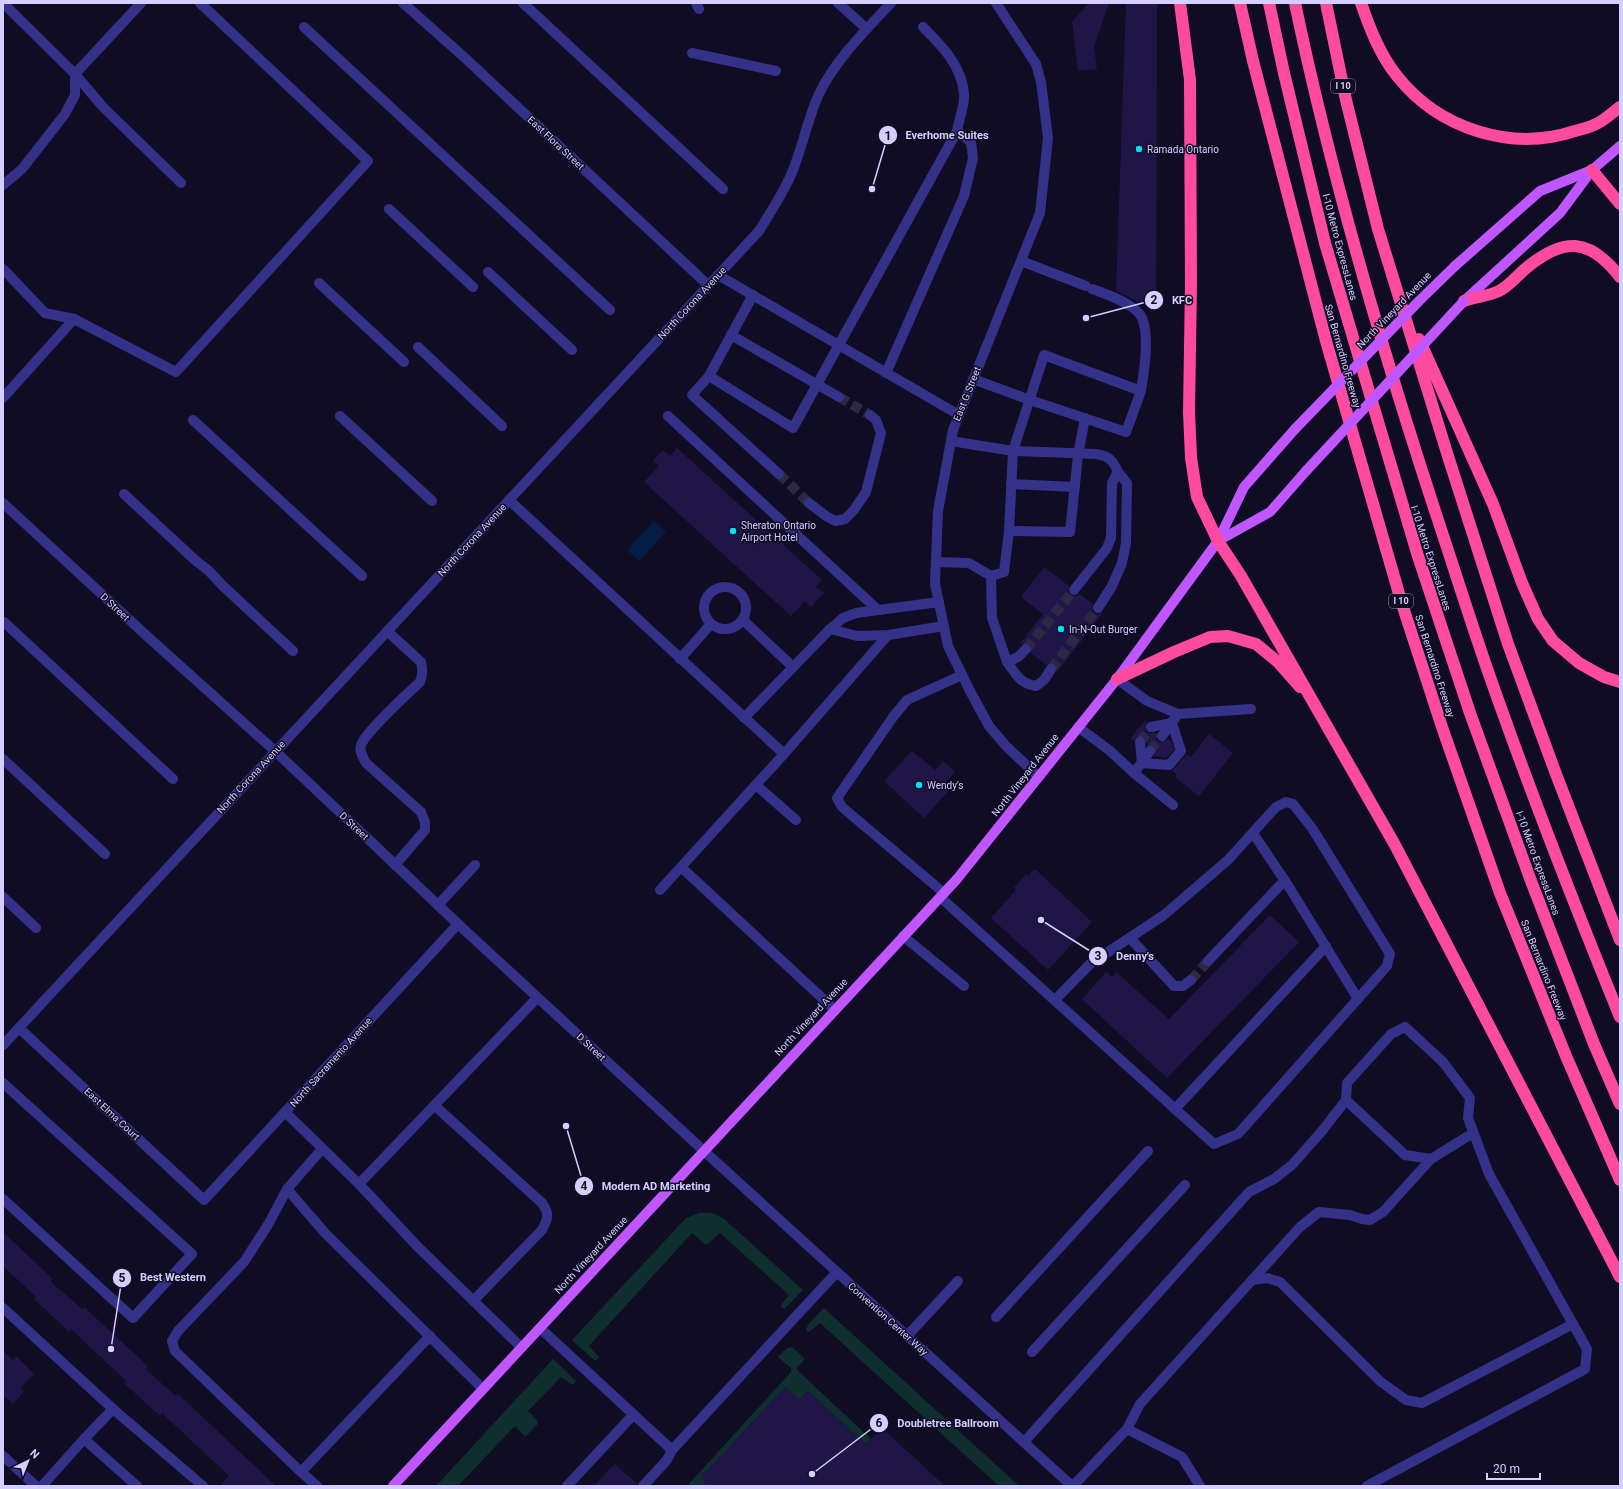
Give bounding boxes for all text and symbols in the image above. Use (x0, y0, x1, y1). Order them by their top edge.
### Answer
road number: I 10 (1331, 79, 1355, 93)
street label: East Flora Street (525, 114, 587, 172)
callout: Everhome Suites (878, 124, 997, 147)
text: 1 (885, 129, 891, 143)
text: Everhome Suites (905, 129, 989, 142)
marker: Ramada Ontario (1134, 144, 1144, 154)
place label: Ramada Ontario (1147, 144, 1219, 155)
street label: I-10 Metro ExpressLanes (1320, 192, 1360, 302)
street label: North Corona Avenue (656, 264, 728, 342)
street label: North Vineyard Avenue (1355, 270, 1433, 350)
callout: KFC (1144, 289, 1200, 312)
text: 2 (1151, 293, 1158, 307)
text: KFC (1172, 294, 1192, 307)
street label: San Bernardino Freeway (1323, 303, 1363, 409)
street label: East G Street (951, 365, 983, 423)
street label: North Corona Avenue (436, 501, 508, 579)
street label: I-10 Metro ExpressLanes (1409, 504, 1453, 612)
place label: Sheraton Ontario Airport Hotel (741, 520, 816, 543)
marker: Sheraton Ontario Airport Hotel (728, 526, 738, 536)
street label: D Street (98, 591, 132, 623)
road number: I 10 (1389, 594, 1413, 608)
street label: San Bernardino Freeway (1413, 613, 1457, 719)
marker: In-N-Out Burger (1056, 624, 1066, 634)
place label: In-N-Out Burger (1069, 624, 1138, 635)
street label: North Vineyard Avenue (989, 732, 1061, 818)
street label: North Corona Avenue (215, 738, 287, 816)
marker: Wendy's (914, 780, 924, 790)
place label: Wendy's (927, 780, 964, 791)
street label: I-10 Metro ExpressLanes (1514, 809, 1562, 917)
street label: D Street (337, 810, 371, 842)
street label: San Bernardino Freeway (1519, 918, 1569, 1022)
callout: Denny's (1088, 945, 1162, 968)
text: 3 (1095, 949, 1102, 963)
text: Denny's (1116, 950, 1154, 963)
street label: North Vineyard Avenue (772, 976, 850, 1058)
street label: North Sacramento Avenue (288, 1015, 374, 1109)
street label: D Street (574, 1031, 608, 1063)
street label: East Elma Court (82, 1086, 142, 1142)
callout: Modern AD Marketing (574, 1174, 718, 1197)
text: 4 (581, 1179, 588, 1193)
text: Modern AD Marketing (602, 1180, 710, 1193)
street label: North Vineyard Avenue (552, 1214, 630, 1296)
callout: Best Western (112, 1266, 214, 1289)
text: 5 (119, 1271, 126, 1285)
text: Best Western (140, 1271, 206, 1284)
street label: Convention Center Way (846, 1280, 930, 1358)
callout: Doubletree Ballroom (869, 1411, 1007, 1434)
text: 6 (876, 1416, 883, 1430)
text: Doubletree Ballroom (897, 1417, 999, 1430)
north arrow (8, 1441, 48, 1481)
text: N (27, 1447, 42, 1462)
scale bar (1487, 1455, 1540, 1481)
text: 20 m (1493, 1462, 1520, 1476)

